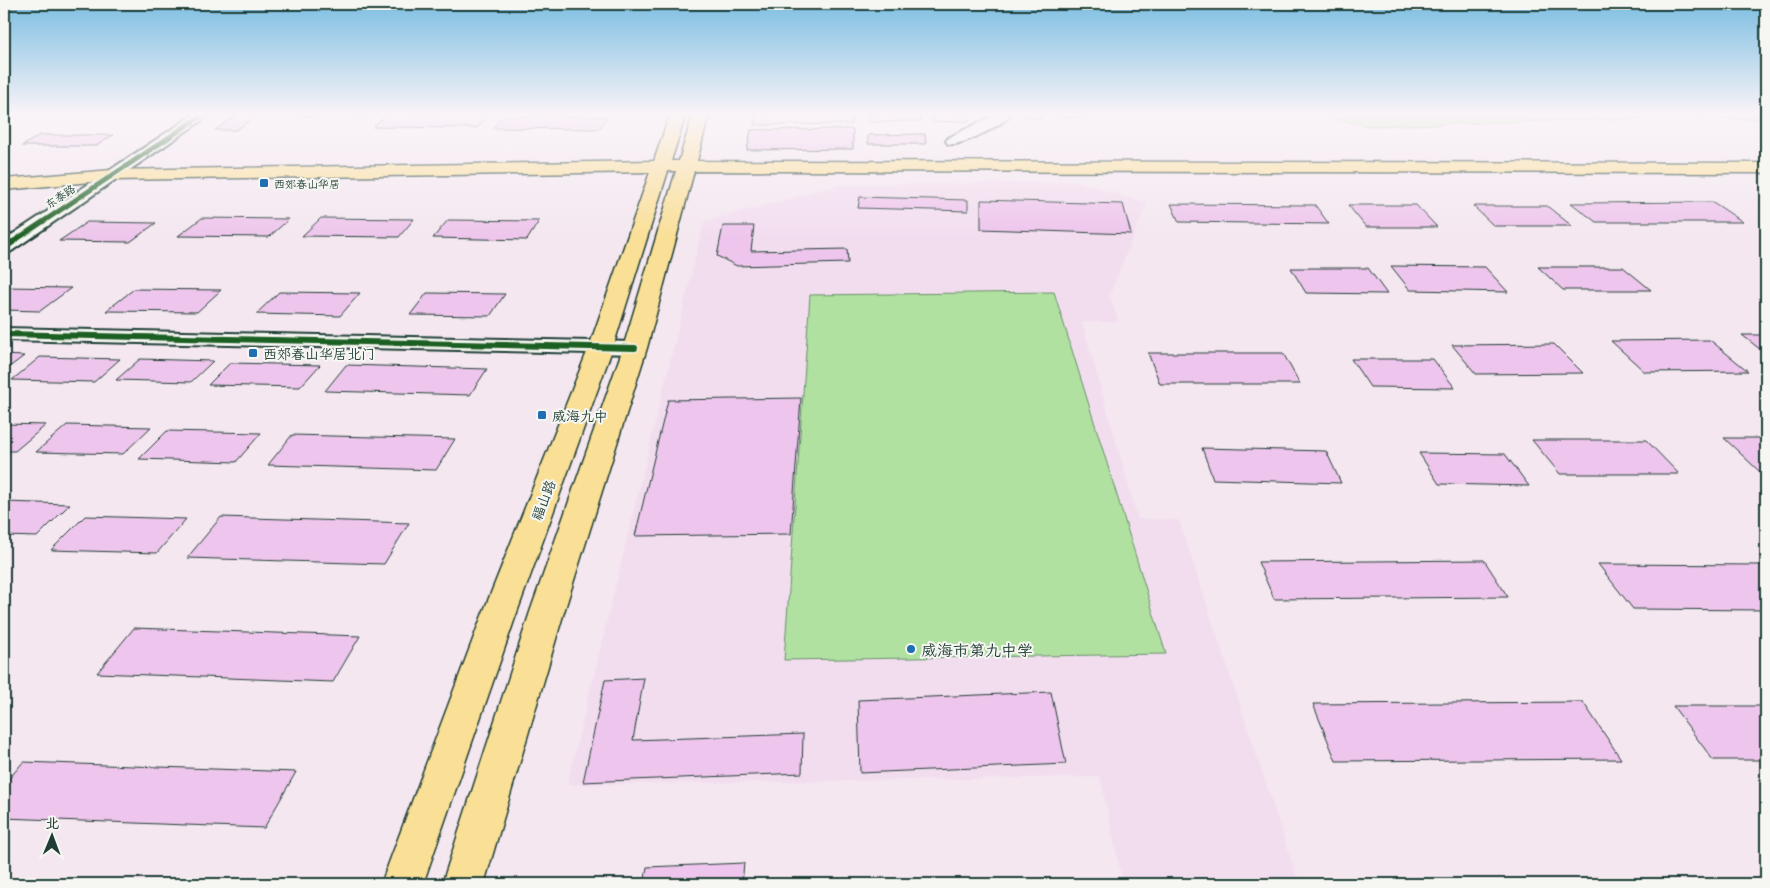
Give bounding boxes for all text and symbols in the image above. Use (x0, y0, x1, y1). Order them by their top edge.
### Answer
place label: 西郊春山华居 (274, 175, 340, 192)
marker: 西郊春山华居 (258, 177, 270, 189)
street label: 东泰路 (42, 180, 78, 212)
place label: 西郊春山华居北门 (263, 343, 375, 364)
marker: 西郊春山华居北门 (247, 347, 259, 359)
place label: 威海九中 (552, 405, 608, 426)
marker: 威海九中 (536, 409, 548, 421)
street label: 福山路 (526, 477, 560, 523)
place label: 威海市第九中学 (921, 637, 1033, 661)
marker: 威海市第九中学 (905, 643, 917, 655)
north arrow (28, 810, 78, 860)
text: 北 (45, 812, 59, 833)

